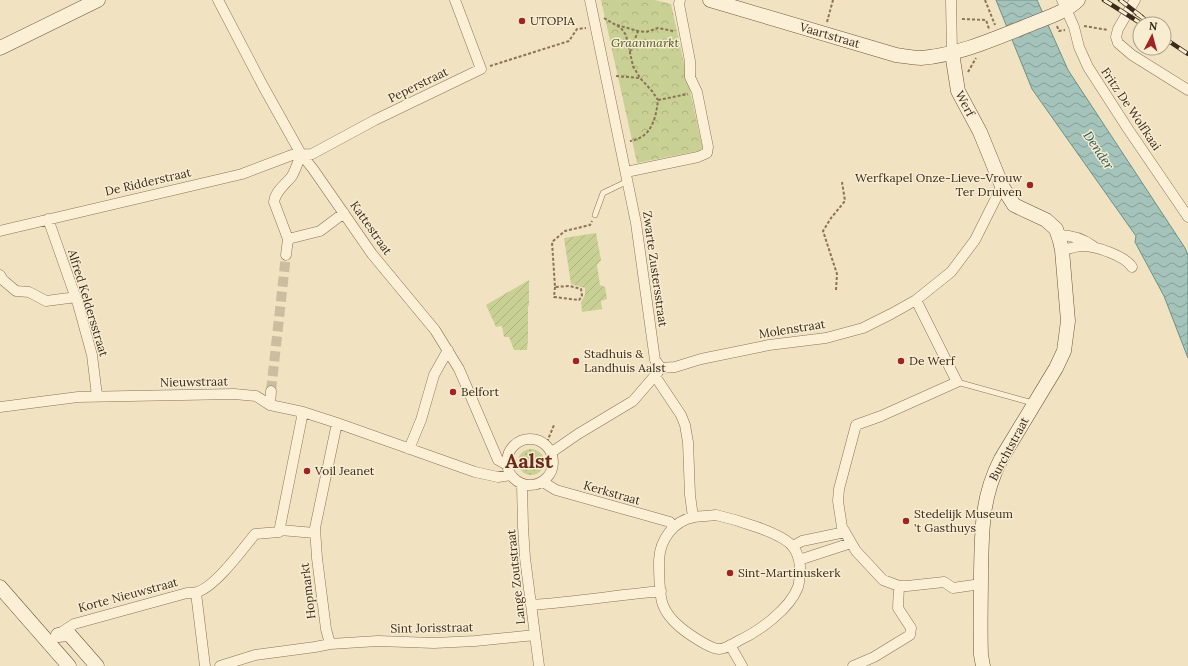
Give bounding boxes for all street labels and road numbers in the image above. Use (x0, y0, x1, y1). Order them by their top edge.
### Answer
street label: Vaartstraat (797, 19, 862, 51)
street label: Peperstraat (385, 63, 450, 105)
street label: Fritz De Wolfkaai (1098, 65, 1165, 153)
street label: Werf (952, 88, 979, 120)
street label: De Ridderstraat (103, 164, 193, 199)
street label: Kattestraat (347, 198, 396, 258)
street label: Zwarte Zustersstraat (640, 210, 671, 328)
street label: Alfred Keldersstraat (65, 247, 112, 359)
street label: Molenstraat (758, 316, 827, 341)
street label: Nieuwstraat (160, 373, 228, 390)
street label: Burchtstraat (985, 414, 1032, 483)
street label: Kerkstraat (582, 477, 643, 508)
street label: Lange Zoutstraat (503, 529, 528, 625)
street label: Hopmarkt (297, 562, 318, 620)
street label: Korte Nieuwstraat (76, 574, 180, 615)
street label: Sint Jorisstraat (390, 619, 474, 636)

